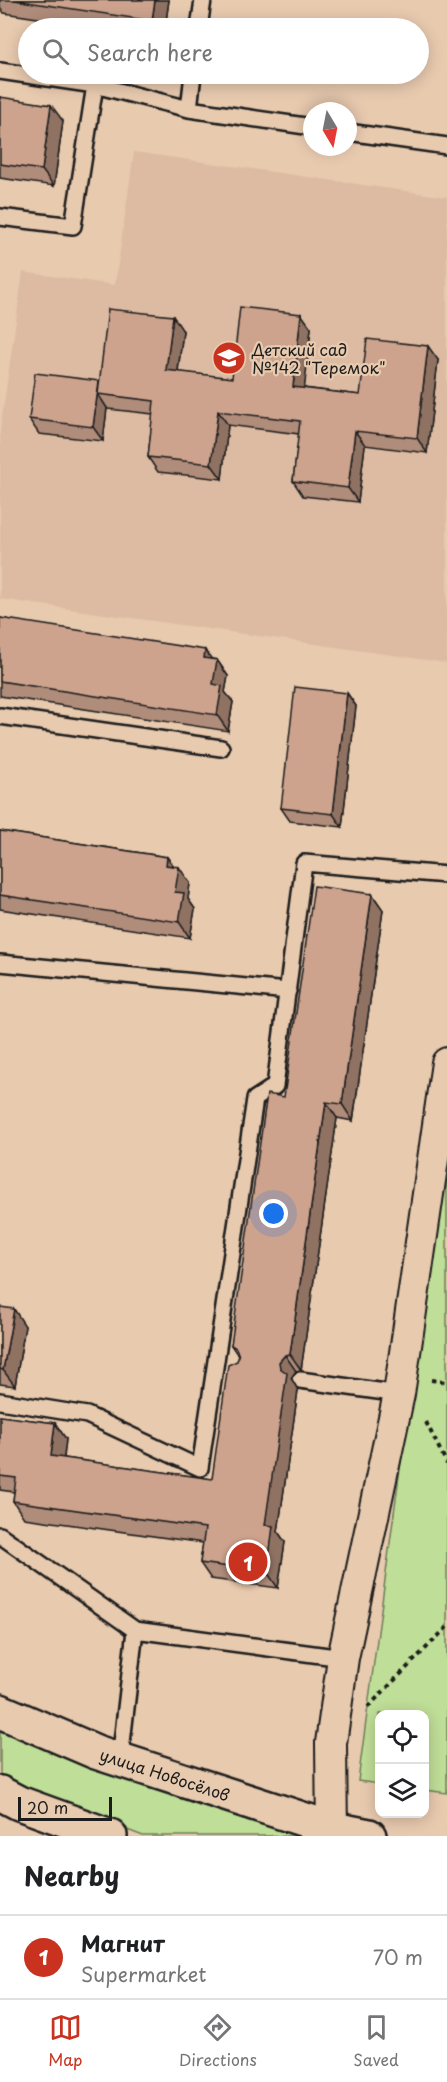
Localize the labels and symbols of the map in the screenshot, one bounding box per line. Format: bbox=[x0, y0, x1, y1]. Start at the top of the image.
north arrow bbox=[303, 102, 357, 156]
place label: Детский сад №142 "Теремок" bbox=[251, 337, 386, 379]
school or university icon: Детский сад №142 "Теремок" bbox=[211, 340, 247, 376]
your location bbox=[259, 1199, 288, 1228]
pin: 1 bbox=[228, 1540, 268, 1584]
street label: улица Новосёлов bbox=[97, 1742, 233, 1806]
scale bar bbox=[18, 1794, 112, 1822]

